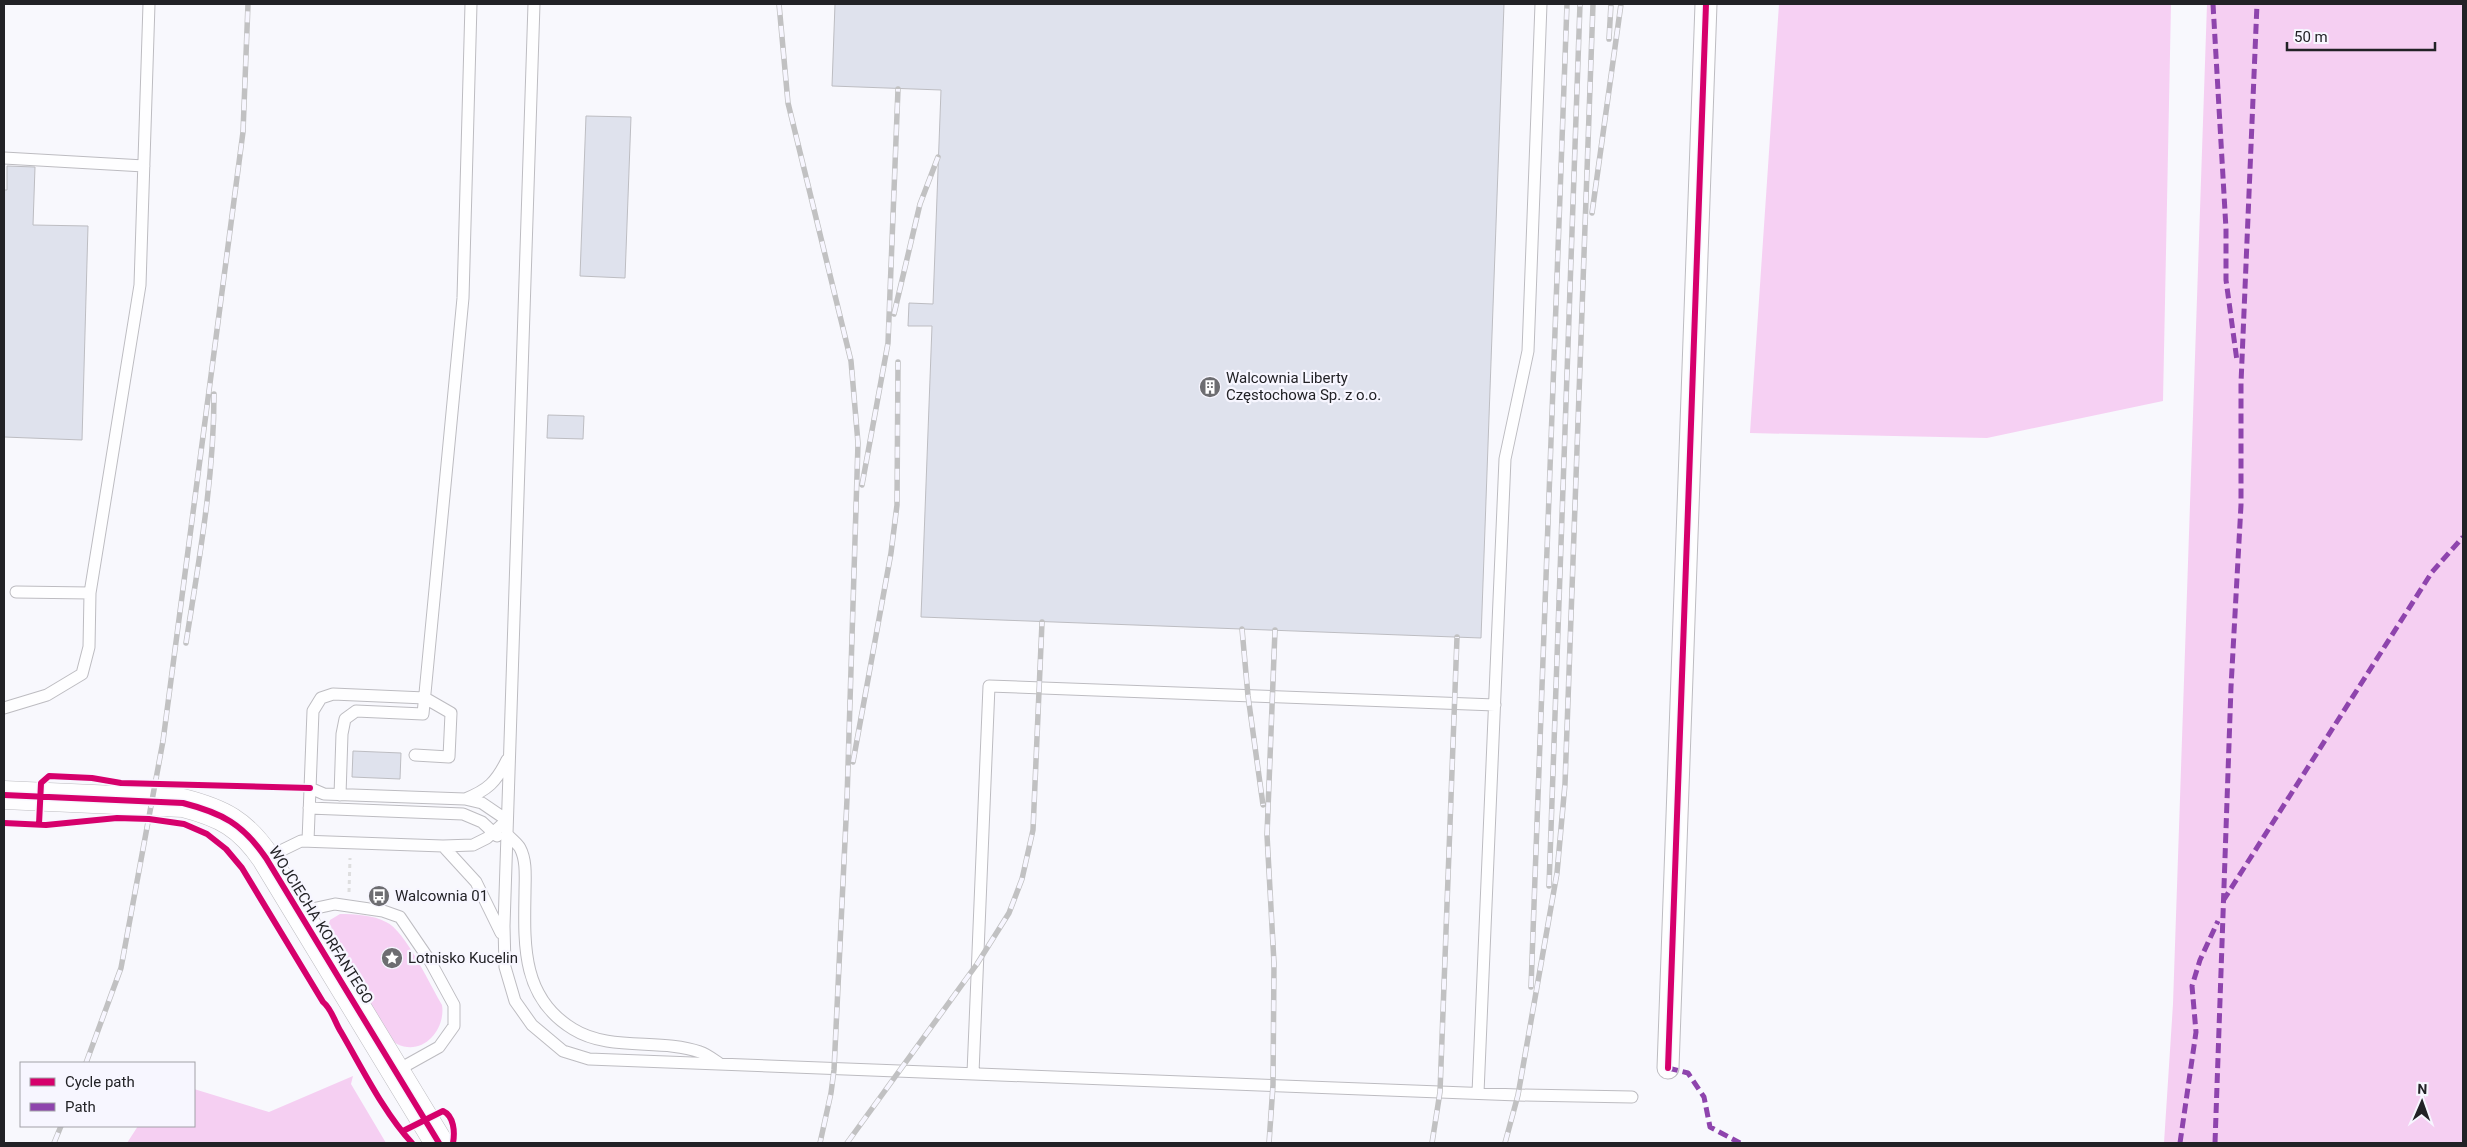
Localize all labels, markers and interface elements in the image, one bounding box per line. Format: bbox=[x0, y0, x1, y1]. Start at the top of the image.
scale bar bbox=[2287, 20, 2434, 52]
text: 50 m bbox=[2294, 28, 2328, 46]
place label: Walcownia Liberty Częstochowa Sp. z o.o. bbox=[1226, 369, 1381, 404]
building icon: Walcownia Liberty Częstochowa Sp. z o.o. bbox=[1198, 375, 1222, 399]
street label: WOJCIECHA KORFANTEGO bbox=[265, 843, 377, 1007]
bus stop icon: Walcownia 01 bbox=[367, 884, 391, 908]
place label: Walcownia 01 bbox=[395, 887, 488, 905]
place icon: Lotnisko Kucelin bbox=[380, 946, 404, 970]
place label: Lotnisko Kucelin bbox=[408, 949, 518, 967]
legend bbox=[20, 1062, 195, 1127]
text: Cycle path bbox=[65, 1073, 135, 1091]
north arrow bbox=[2397, 1077, 2447, 1127]
text: N bbox=[2417, 1081, 2428, 1097]
text: Path bbox=[65, 1098, 96, 1116]

